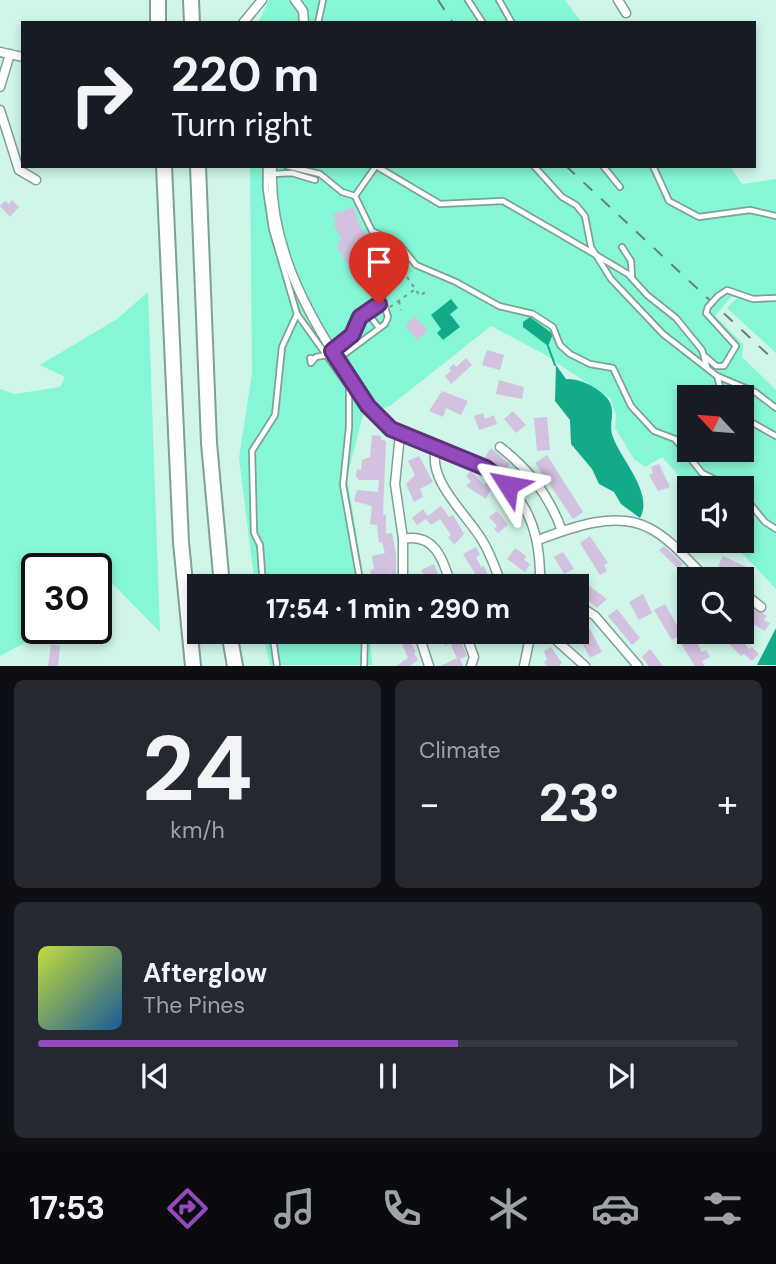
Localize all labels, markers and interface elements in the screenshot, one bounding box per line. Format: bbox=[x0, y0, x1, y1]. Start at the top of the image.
text: 220 m bbox=[171, 42, 319, 106]
icon: right bbox=[56, 49, 147, 140]
text: Turn right bbox=[171, 104, 313, 146]
pin bbox=[349, 232, 409, 304]
icon: arrive bbox=[360, 243, 398, 281]
north arrow bbox=[677, 385, 754, 462]
map controls bbox=[677, 385, 754, 644]
position arrow bbox=[471, 448, 545, 522]
button: sound bbox=[677, 476, 754, 553]
speed limit sign: 30 bbox=[21, 553, 112, 644]
button: search bbox=[677, 567, 754, 644]
text: 17:54 · 1 min · 290 m bbox=[266, 592, 510, 626]
text: 24 bbox=[142, 710, 253, 828]
text: Climate bbox=[419, 735, 501, 765]
text: 23° bbox=[538, 769, 619, 837]
text: − bbox=[419, 779, 440, 829]
text: + bbox=[717, 779, 738, 829]
text: km/h bbox=[170, 815, 225, 845]
text: Afterglow bbox=[143, 956, 267, 990]
text: The Pines bbox=[143, 990, 245, 1020]
icon: previous bbox=[136, 1057, 174, 1095]
icon: pause bbox=[369, 1057, 407, 1095]
icon: next bbox=[602, 1057, 640, 1095]
icon: directions bbox=[163, 1184, 212, 1233]
icon: music bbox=[270, 1184, 319, 1233]
icon: phone bbox=[377, 1184, 426, 1233]
icon: climate bbox=[484, 1184, 533, 1233]
icon: car bbox=[591, 1184, 640, 1233]
icon: filters bbox=[698, 1184, 747, 1233]
text: 17:53 bbox=[29, 1187, 105, 1229]

